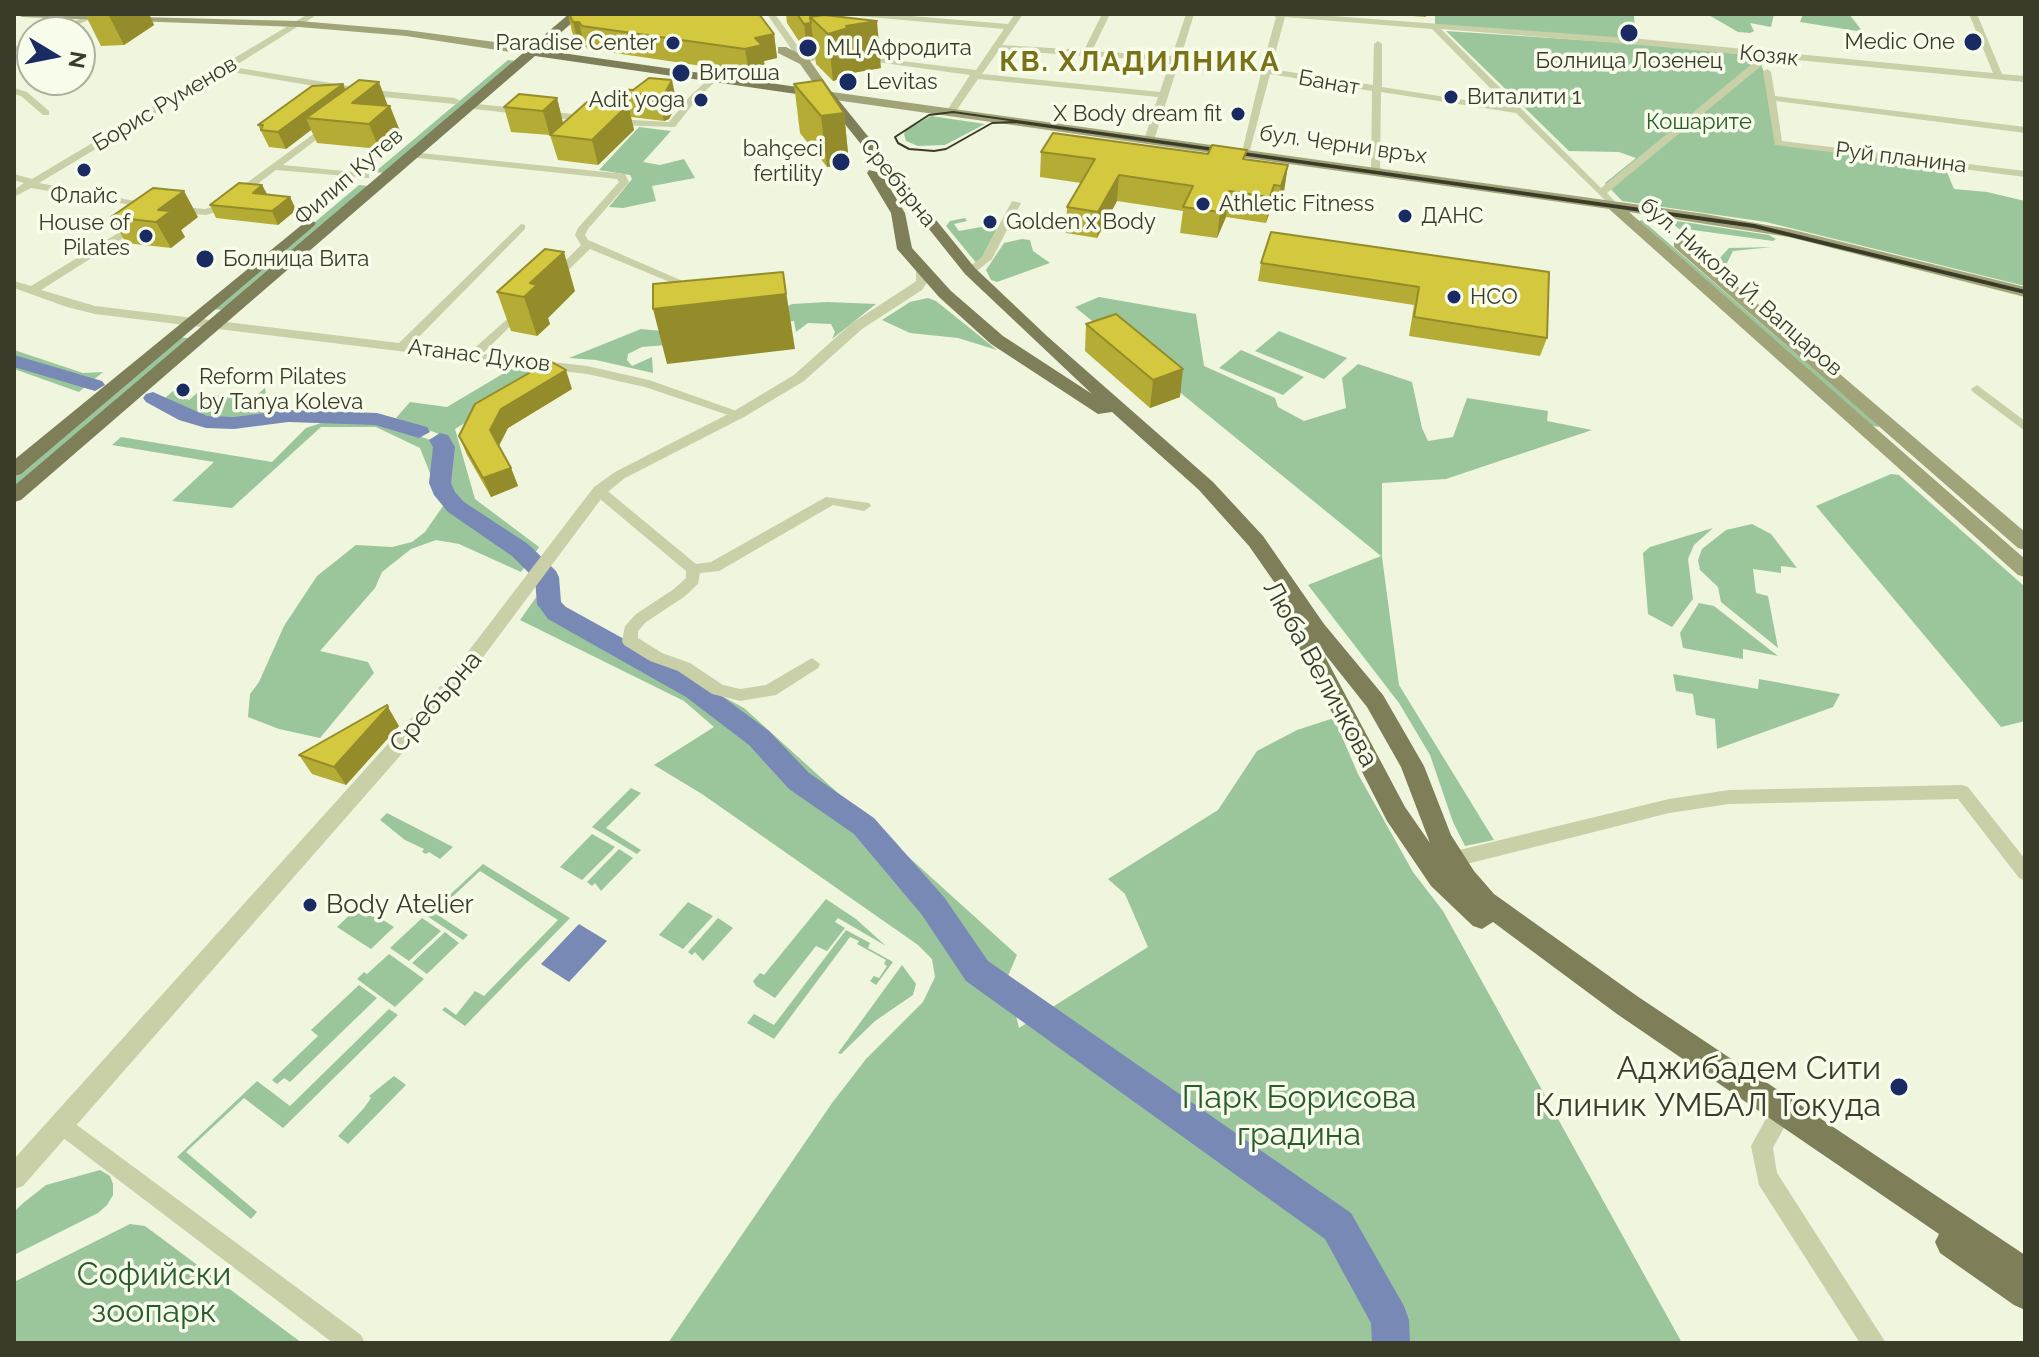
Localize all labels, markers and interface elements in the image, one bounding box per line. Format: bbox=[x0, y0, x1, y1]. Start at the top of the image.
north arrow bbox=[16, 16, 96, 96]
marker: Болница Лозенец bbox=[1618, 22, 1640, 44]
place label: Medic One bbox=[1845, 29, 1955, 55]
place label: Paradise Center bbox=[496, 30, 657, 56]
marker: Medic One bbox=[1962, 31, 1984, 53]
marker: Paradise Center bbox=[664, 34, 682, 52]
place label: МЦ Афродита bbox=[826, 35, 972, 61]
marker: МЦ Афродита bbox=[797, 37, 819, 59]
street label: Козяк bbox=[1738, 40, 1800, 72]
district label: КВ. ХЛАДИЛНИКА bbox=[999, 46, 1281, 80]
place label: Болница Лозенец bbox=[1536, 48, 1722, 74]
text: N bbox=[63, 49, 92, 70]
street label: Борис Руменов bbox=[88, 51, 242, 157]
place label: Витоша bbox=[699, 60, 780, 86]
marker: Витоша bbox=[670, 62, 692, 84]
street label: Банат bbox=[1296, 65, 1362, 101]
place label: Levitas bbox=[866, 69, 938, 95]
marker: Levitas bbox=[837, 71, 859, 93]
place label: Виталити 1 bbox=[1467, 84, 1581, 110]
place label: Adit yoga bbox=[589, 87, 685, 113]
marker: Виталити 1 bbox=[1442, 88, 1460, 106]
marker: Adit yoga bbox=[692, 91, 710, 109]
place label: X Body dream fit bbox=[1053, 101, 1222, 127]
marker: X Body dream fit bbox=[1229, 105, 1247, 123]
park label: Кошарите bbox=[1646, 109, 1752, 135]
street label: бул. Черни връх bbox=[1258, 120, 1428, 170]
street label: Филип Кутев bbox=[289, 123, 409, 231]
street label: Сребърна bbox=[854, 134, 942, 232]
place label: bahçeci fertility bbox=[743, 136, 823, 188]
street label: Руй планина bbox=[1834, 137, 1968, 179]
marker: bahçeci fertility bbox=[830, 151, 852, 173]
marker: Флайс bbox=[75, 161, 93, 179]
place label: Флайс bbox=[50, 183, 118, 209]
place label: Athletic Fitness bbox=[1219, 191, 1374, 217]
street label: бул. Никола Й. Вапцаров bbox=[1634, 192, 1848, 382]
marker: Athletic Fitness bbox=[1194, 195, 1212, 213]
place label: ДАНС bbox=[1421, 203, 1484, 229]
marker: ДАНС bbox=[1396, 207, 1414, 225]
place label: Golden x Body bbox=[1006, 209, 1156, 235]
place label: House of Pilates bbox=[38, 210, 130, 262]
marker: Golden x Body bbox=[981, 213, 999, 231]
marker: House of Pilates bbox=[137, 227, 155, 245]
place label: Болница Вита bbox=[223, 246, 369, 272]
marker: Болница Вита bbox=[194, 248, 216, 270]
place label: НСО bbox=[1470, 284, 1518, 310]
marker: НСО bbox=[1445, 288, 1463, 306]
street label: Атанас Дуков bbox=[406, 334, 552, 378]
place label: Reform Pilates by Tanya Koleva bbox=[199, 364, 363, 416]
marker: Reform Pilates by Tanya Koleva bbox=[174, 381, 192, 399]
street label: Люба Величкова bbox=[1256, 575, 1384, 773]
street label: Сребърна bbox=[383, 645, 489, 759]
place label: Body Atelier bbox=[326, 889, 474, 921]
marker: Body Atelier bbox=[301, 896, 319, 914]
place label: Аджибадем Сити Клиник УМБАЛ Токуда bbox=[1535, 1050, 1881, 1125]
marker: Аджибадем Сити Клиник УМБАЛ Токуда bbox=[1888, 1076, 1910, 1098]
park label: Парк Борисова градина bbox=[1182, 1079, 1416, 1154]
park label: Софийски зоопарк bbox=[77, 1256, 231, 1331]

